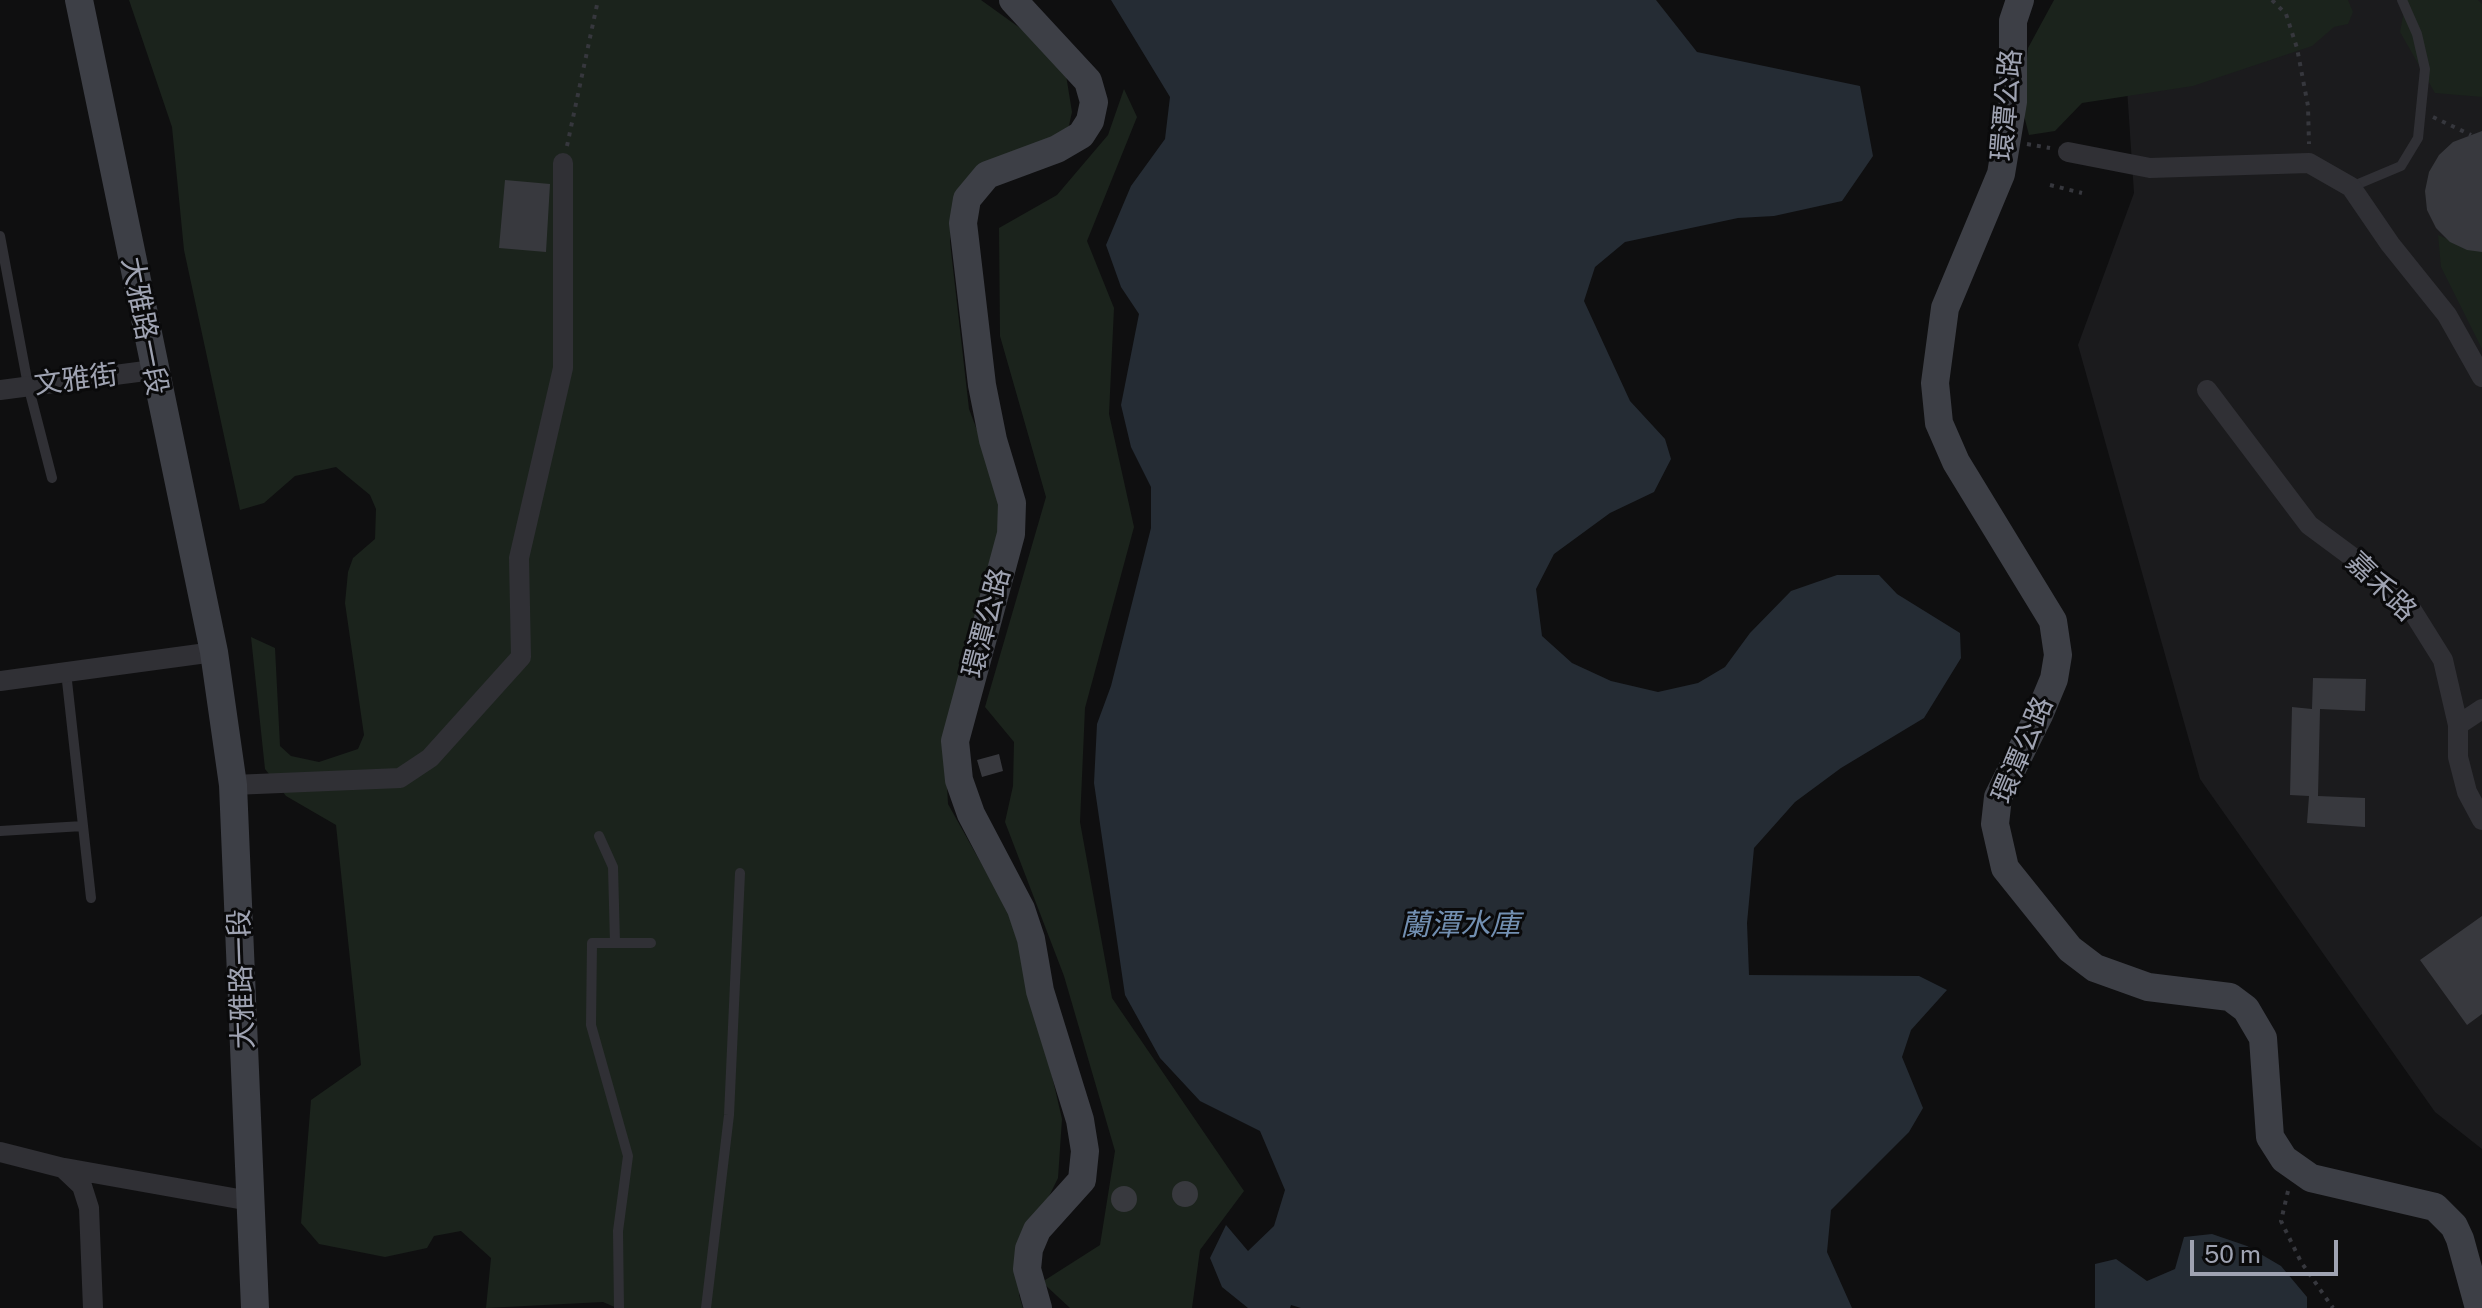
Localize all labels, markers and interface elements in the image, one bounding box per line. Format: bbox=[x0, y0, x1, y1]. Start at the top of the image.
street label: 環潭公路 bbox=[1985, 48, 2029, 162]
street label: 大雅路一段 bbox=[114, 254, 174, 398]
street label: 文雅街 bbox=[32, 358, 120, 402]
street label: 嘉禾路 bbox=[2339, 546, 2423, 628]
street label: 環潭公路 bbox=[956, 565, 1018, 681]
street label: 環潭公路 bbox=[1986, 692, 2060, 808]
street label: 大雅路一段 bbox=[223, 908, 261, 1050]
water label: 蘭潭水庫 bbox=[1400, 908, 1520, 944]
scale bar bbox=[2194, 1224, 2342, 1274]
text: 50 m bbox=[2204, 1240, 2261, 1268]

